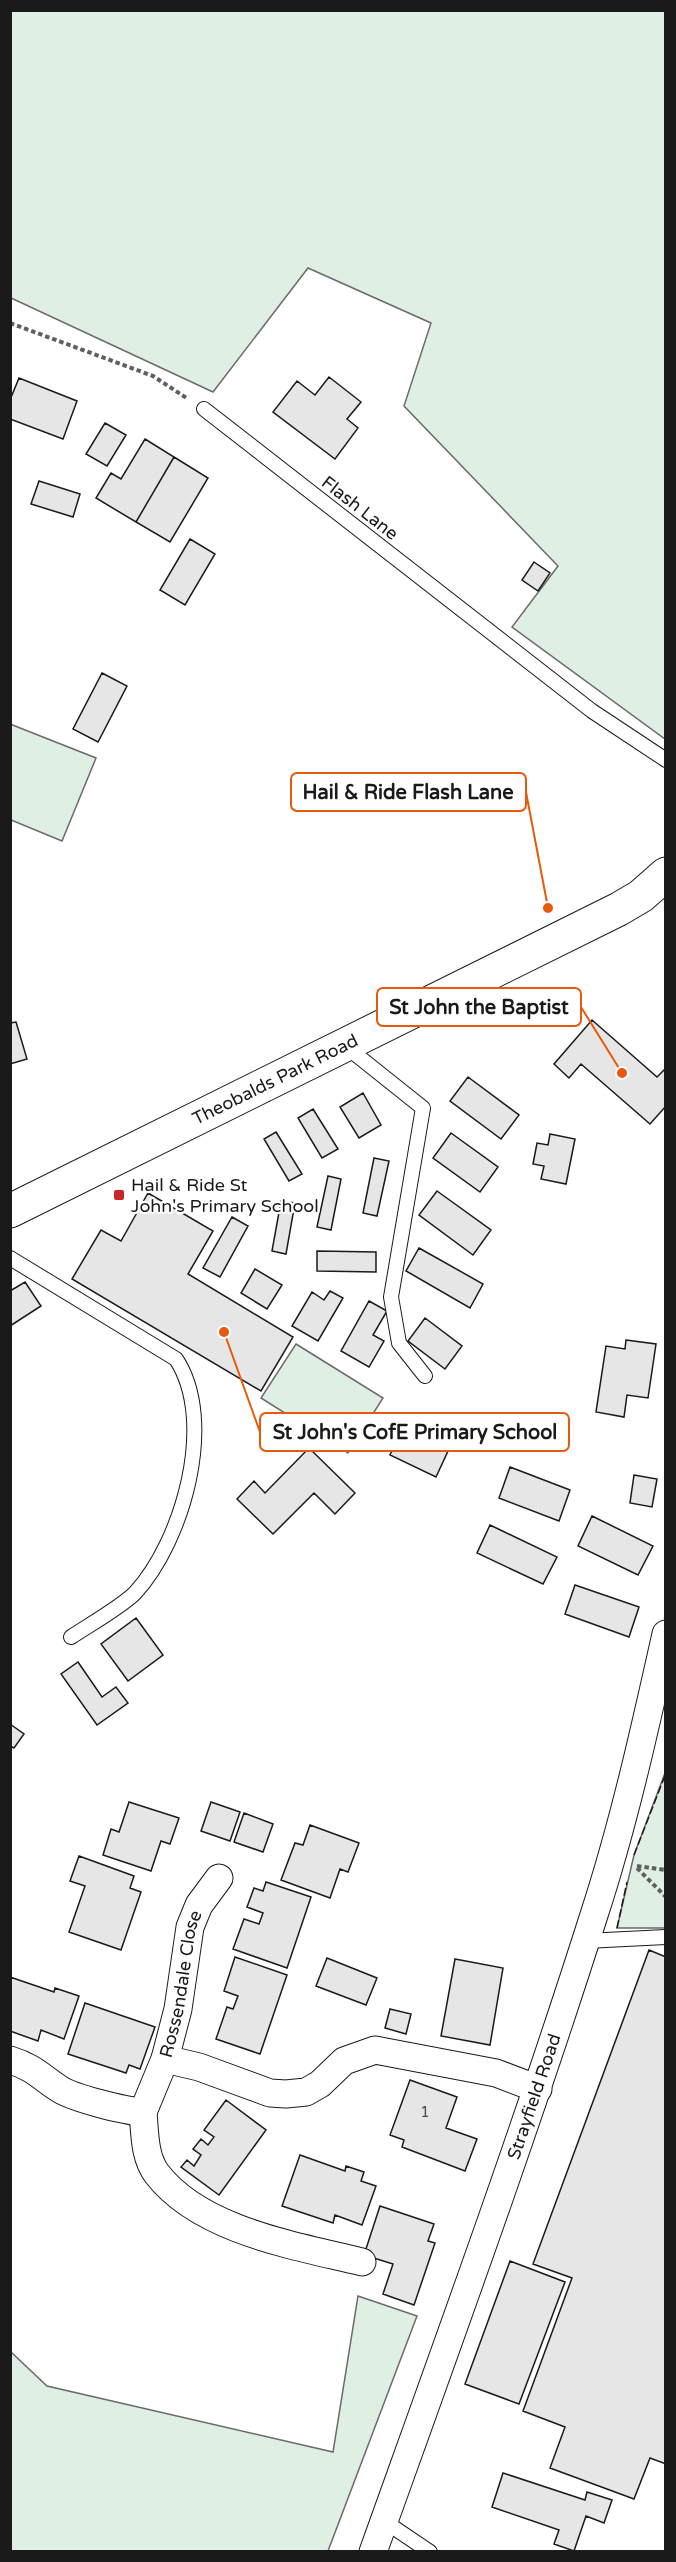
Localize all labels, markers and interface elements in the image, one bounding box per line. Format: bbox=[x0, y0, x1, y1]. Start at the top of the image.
street label: Flash Lane bbox=[317, 471, 403, 545]
callout: Hail & Ride Flash Lane bbox=[291, 773, 526, 811]
text: Hail & Ride Flash Lane bbox=[302, 781, 514, 805]
callout: St John the Baptist bbox=[377, 988, 581, 1026]
text: St John the Baptist bbox=[389, 996, 569, 1020]
street label: Theobalds Park Road bbox=[189, 1029, 362, 1130]
place label: Hail & Ride St John's Primary School bbox=[131, 1174, 319, 1217]
marker: Hail & Ride St John's Primary School bbox=[112, 1188, 126, 1202]
callout: St John's CofE Primary School bbox=[260, 1413, 569, 1451]
text: St John's CofE Primary School bbox=[273, 1421, 557, 1445]
street label: Rossendale Close bbox=[155, 1907, 207, 2060]
street label: Strayfield Road bbox=[502, 2031, 566, 2162]
house number: 1 bbox=[420, 2103, 430, 2121]

